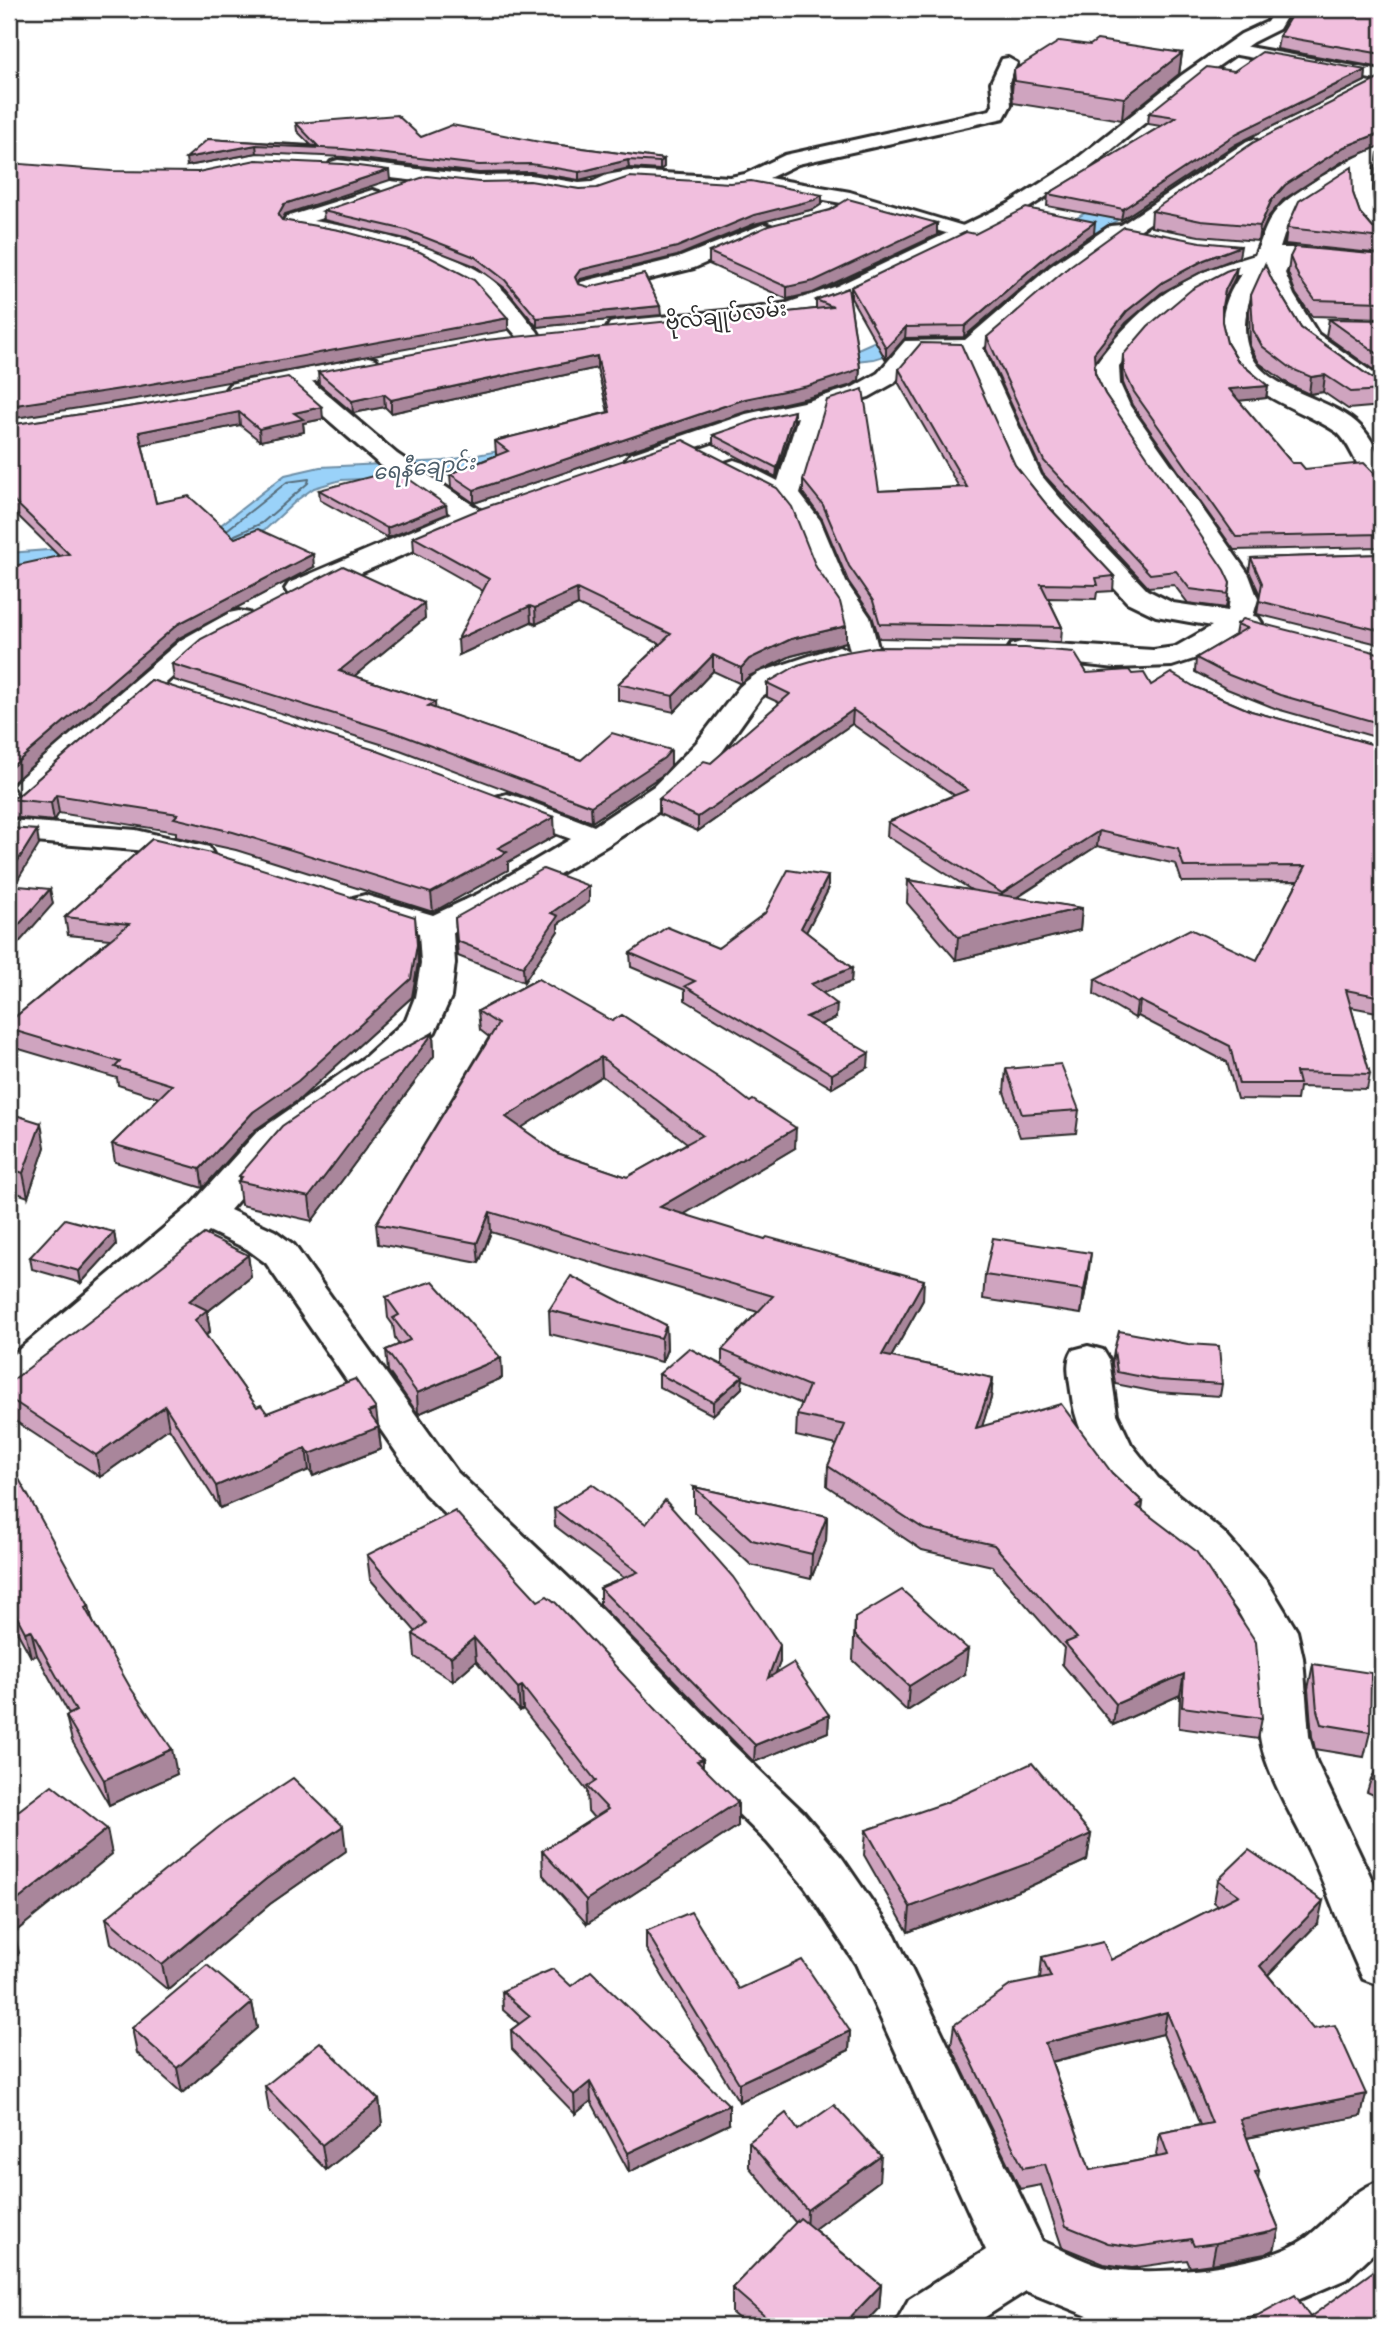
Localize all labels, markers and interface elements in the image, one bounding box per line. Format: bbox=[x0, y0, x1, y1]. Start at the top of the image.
street label: ဗိုလ်‌ချုပ်‌လမ်း bbox=[663, 292, 789, 341]
water label: ရေနီချောင်း bbox=[371, 447, 478, 490]

